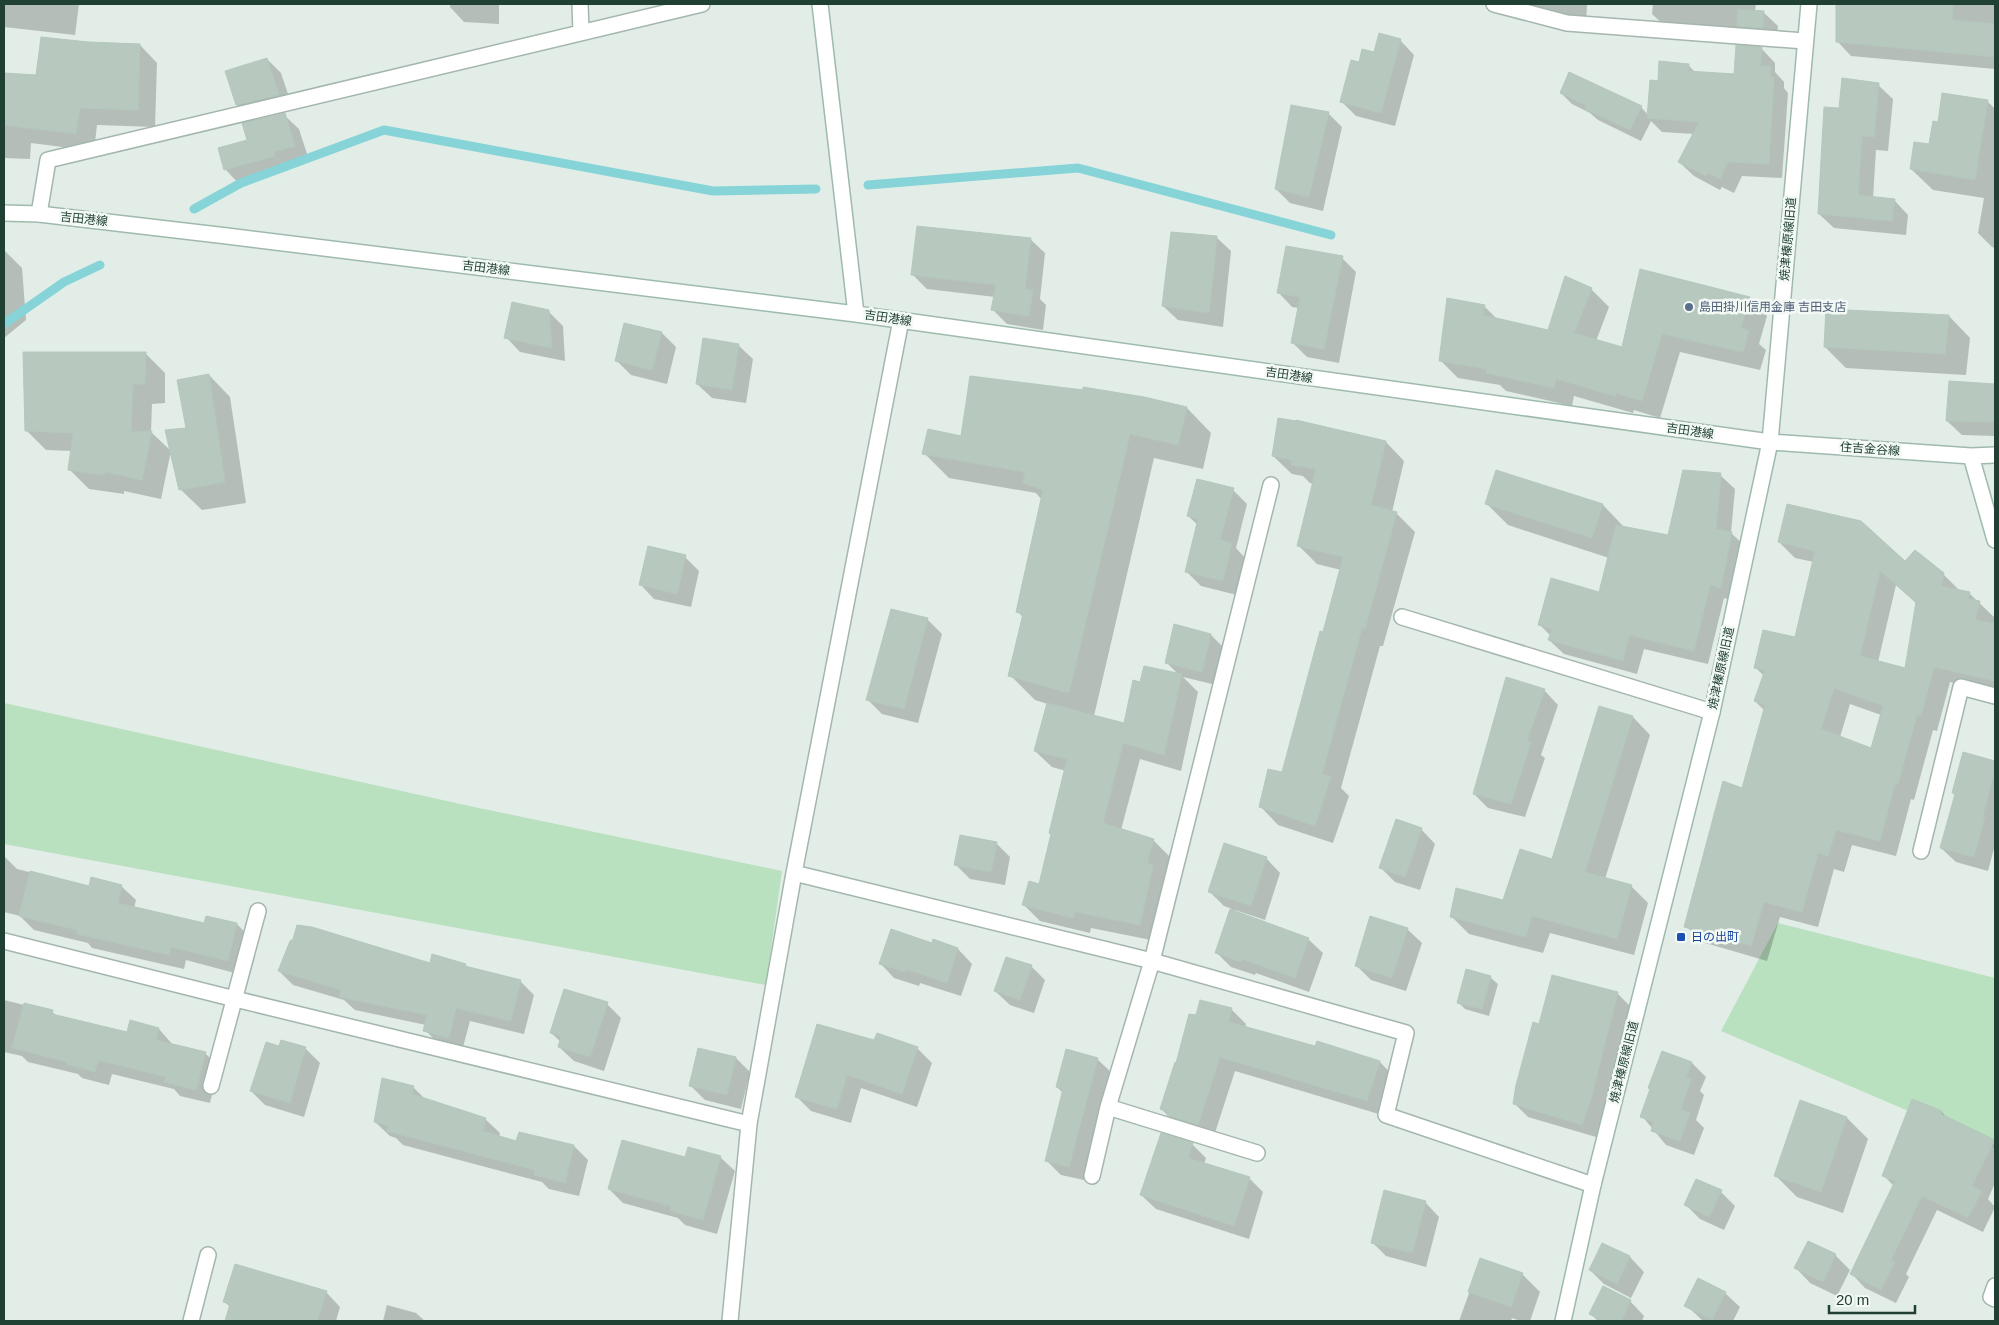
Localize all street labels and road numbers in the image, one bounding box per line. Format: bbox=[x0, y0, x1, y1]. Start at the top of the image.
street label: 焼津榛原線旧道 bbox=[1777, 197, 1799, 281]
street label: 吉田港線 bbox=[59, 210, 109, 228]
street label: 吉田港線 bbox=[461, 258, 511, 278]
street label: 吉田港線 bbox=[863, 308, 913, 328]
street label: 吉田港線 bbox=[1264, 365, 1314, 385]
street label: 吉田港線 bbox=[1665, 421, 1715, 441]
street label: 住吉金谷線 bbox=[1840, 440, 1900, 458]
street label: 焼津榛原線旧道 bbox=[1705, 625, 1737, 711]
street label: 焼津榛原線旧道 bbox=[1607, 1020, 1641, 1104]

